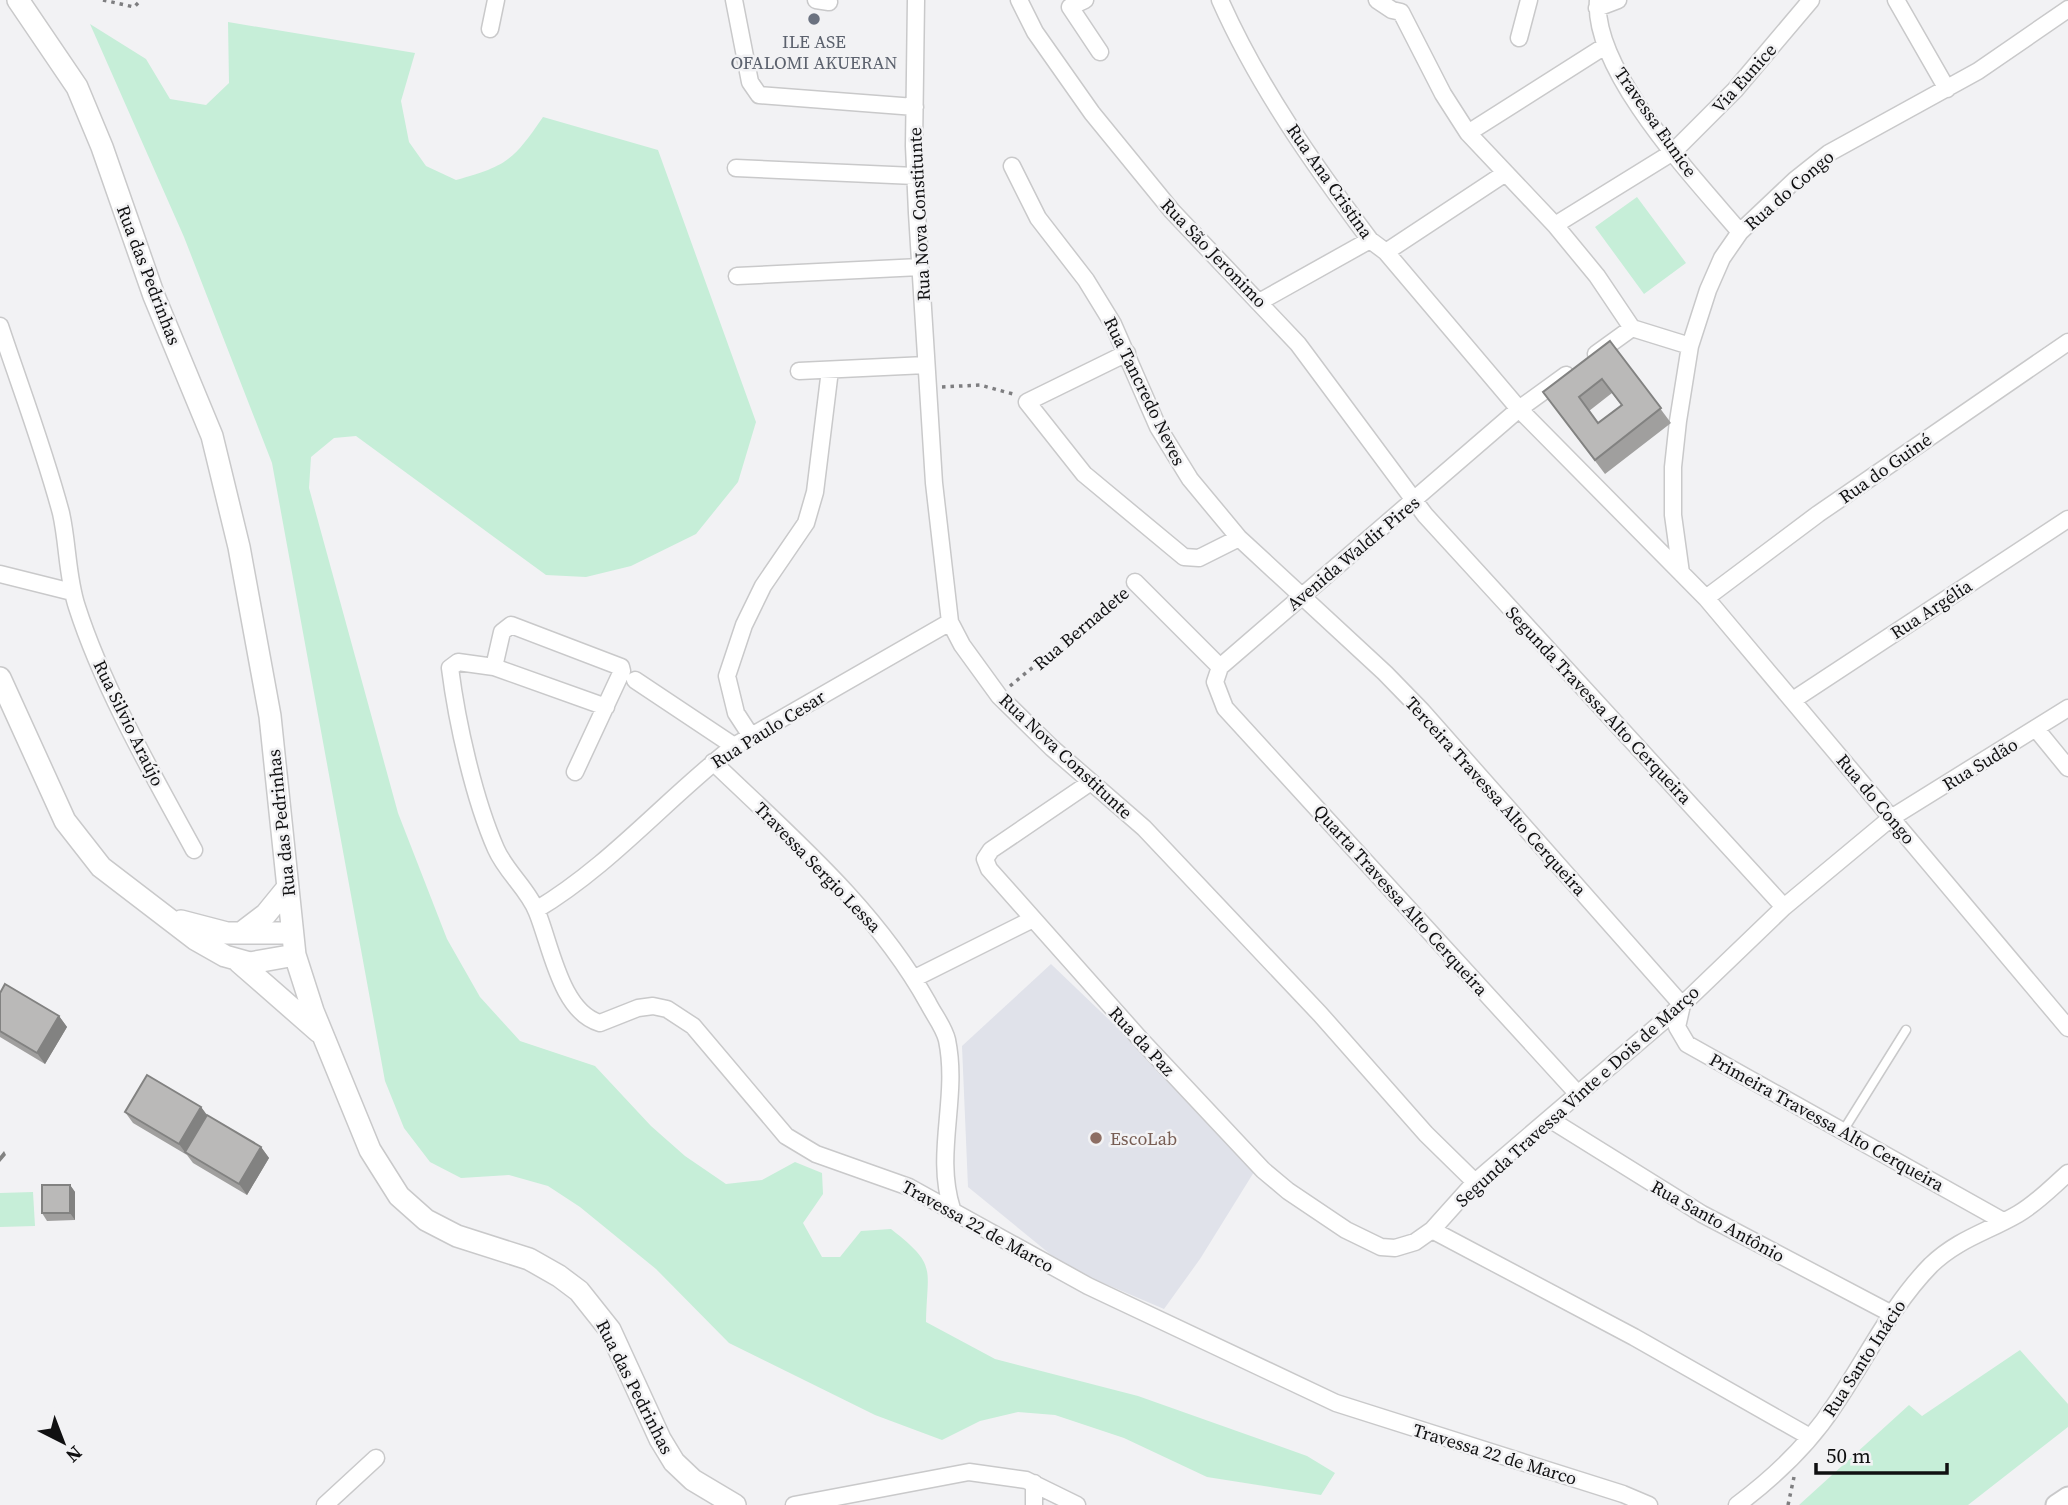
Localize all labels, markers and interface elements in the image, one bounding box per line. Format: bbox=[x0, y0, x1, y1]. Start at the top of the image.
marker: ILE ASE OFALOMI AKUERAN bbox=[806, 11, 822, 27]
place label: ILE ASE OFALOMI AKUERAN bbox=[730, 29, 898, 75]
street label: Via Eunice bbox=[1706, 38, 1782, 118]
street label: Travessa Eunice bbox=[1609, 62, 1703, 182]
street label: Rua Ana Cristina bbox=[1281, 119, 1379, 244]
street label: Rua Nova Constitunte bbox=[902, 127, 936, 301]
street label: Rua do Congo bbox=[1739, 144, 1839, 236]
street label: Rua São Jeronimo bbox=[1155, 193, 1273, 313]
street label: Rua das Pedrinhas bbox=[111, 201, 187, 349]
street label: Rua Tancredo Neves bbox=[1098, 312, 1192, 470]
street label: Rua do Guiné bbox=[1834, 427, 1936, 509]
street label: Avenida Waldir Pires bbox=[1281, 490, 1425, 616]
street label: Rua Argélia bbox=[1885, 573, 1977, 645]
street label: Rua Bernadete bbox=[1028, 581, 1134, 675]
street label: Segunda Travessa Alto Cerqueira bbox=[1500, 601, 1698, 810]
street label: Rua Silvio Araújo bbox=[88, 656, 170, 790]
street label: Rua Paulo Cesar bbox=[706, 684, 830, 774]
street label: Rua Nova Constitunte bbox=[994, 688, 1138, 824]
street label: Terceira Travessa Alto Cerqueira bbox=[1400, 691, 1593, 902]
street label: Rua Sudão bbox=[1938, 732, 2022, 796]
street label: Rua das Pedrinhas bbox=[261, 748, 301, 898]
street label: Rua do Congo bbox=[1831, 749, 1921, 850]
street label: Travessa Sergio Lessa bbox=[749, 796, 888, 938]
street label: Quarta Travessa Alto Cerqueira bbox=[1308, 799, 1494, 1002]
street label: Segunda Travessa Vinte e Dois de Março bbox=[1450, 980, 1704, 1212]
street label: Rua da Paz bbox=[1103, 1001, 1181, 1081]
street label: Primeira Travessa Alto Cerqueira bbox=[1705, 1047, 1950, 1197]
place label: EscoLab bbox=[1110, 1126, 1177, 1151]
marker: EscoLab bbox=[1088, 1130, 1104, 1146]
street label: Travessa 22 de Marco bbox=[897, 1174, 1059, 1278]
street label: Rua Santo Antônio bbox=[1647, 1174, 1789, 1268]
street label: Rua Santo Inácio bbox=[1817, 1294, 1911, 1421]
street label: Rua das Pedrinhas bbox=[590, 1315, 680, 1459]
north arrow bbox=[28, 1407, 98, 1477]
street label: Travessa 22 de Marco bbox=[1410, 1417, 1580, 1491]
scale bar bbox=[1816, 1432, 1947, 1476]
text: N bbox=[60, 1440, 88, 1469]
text: 50 m bbox=[1826, 1441, 1871, 1470]

